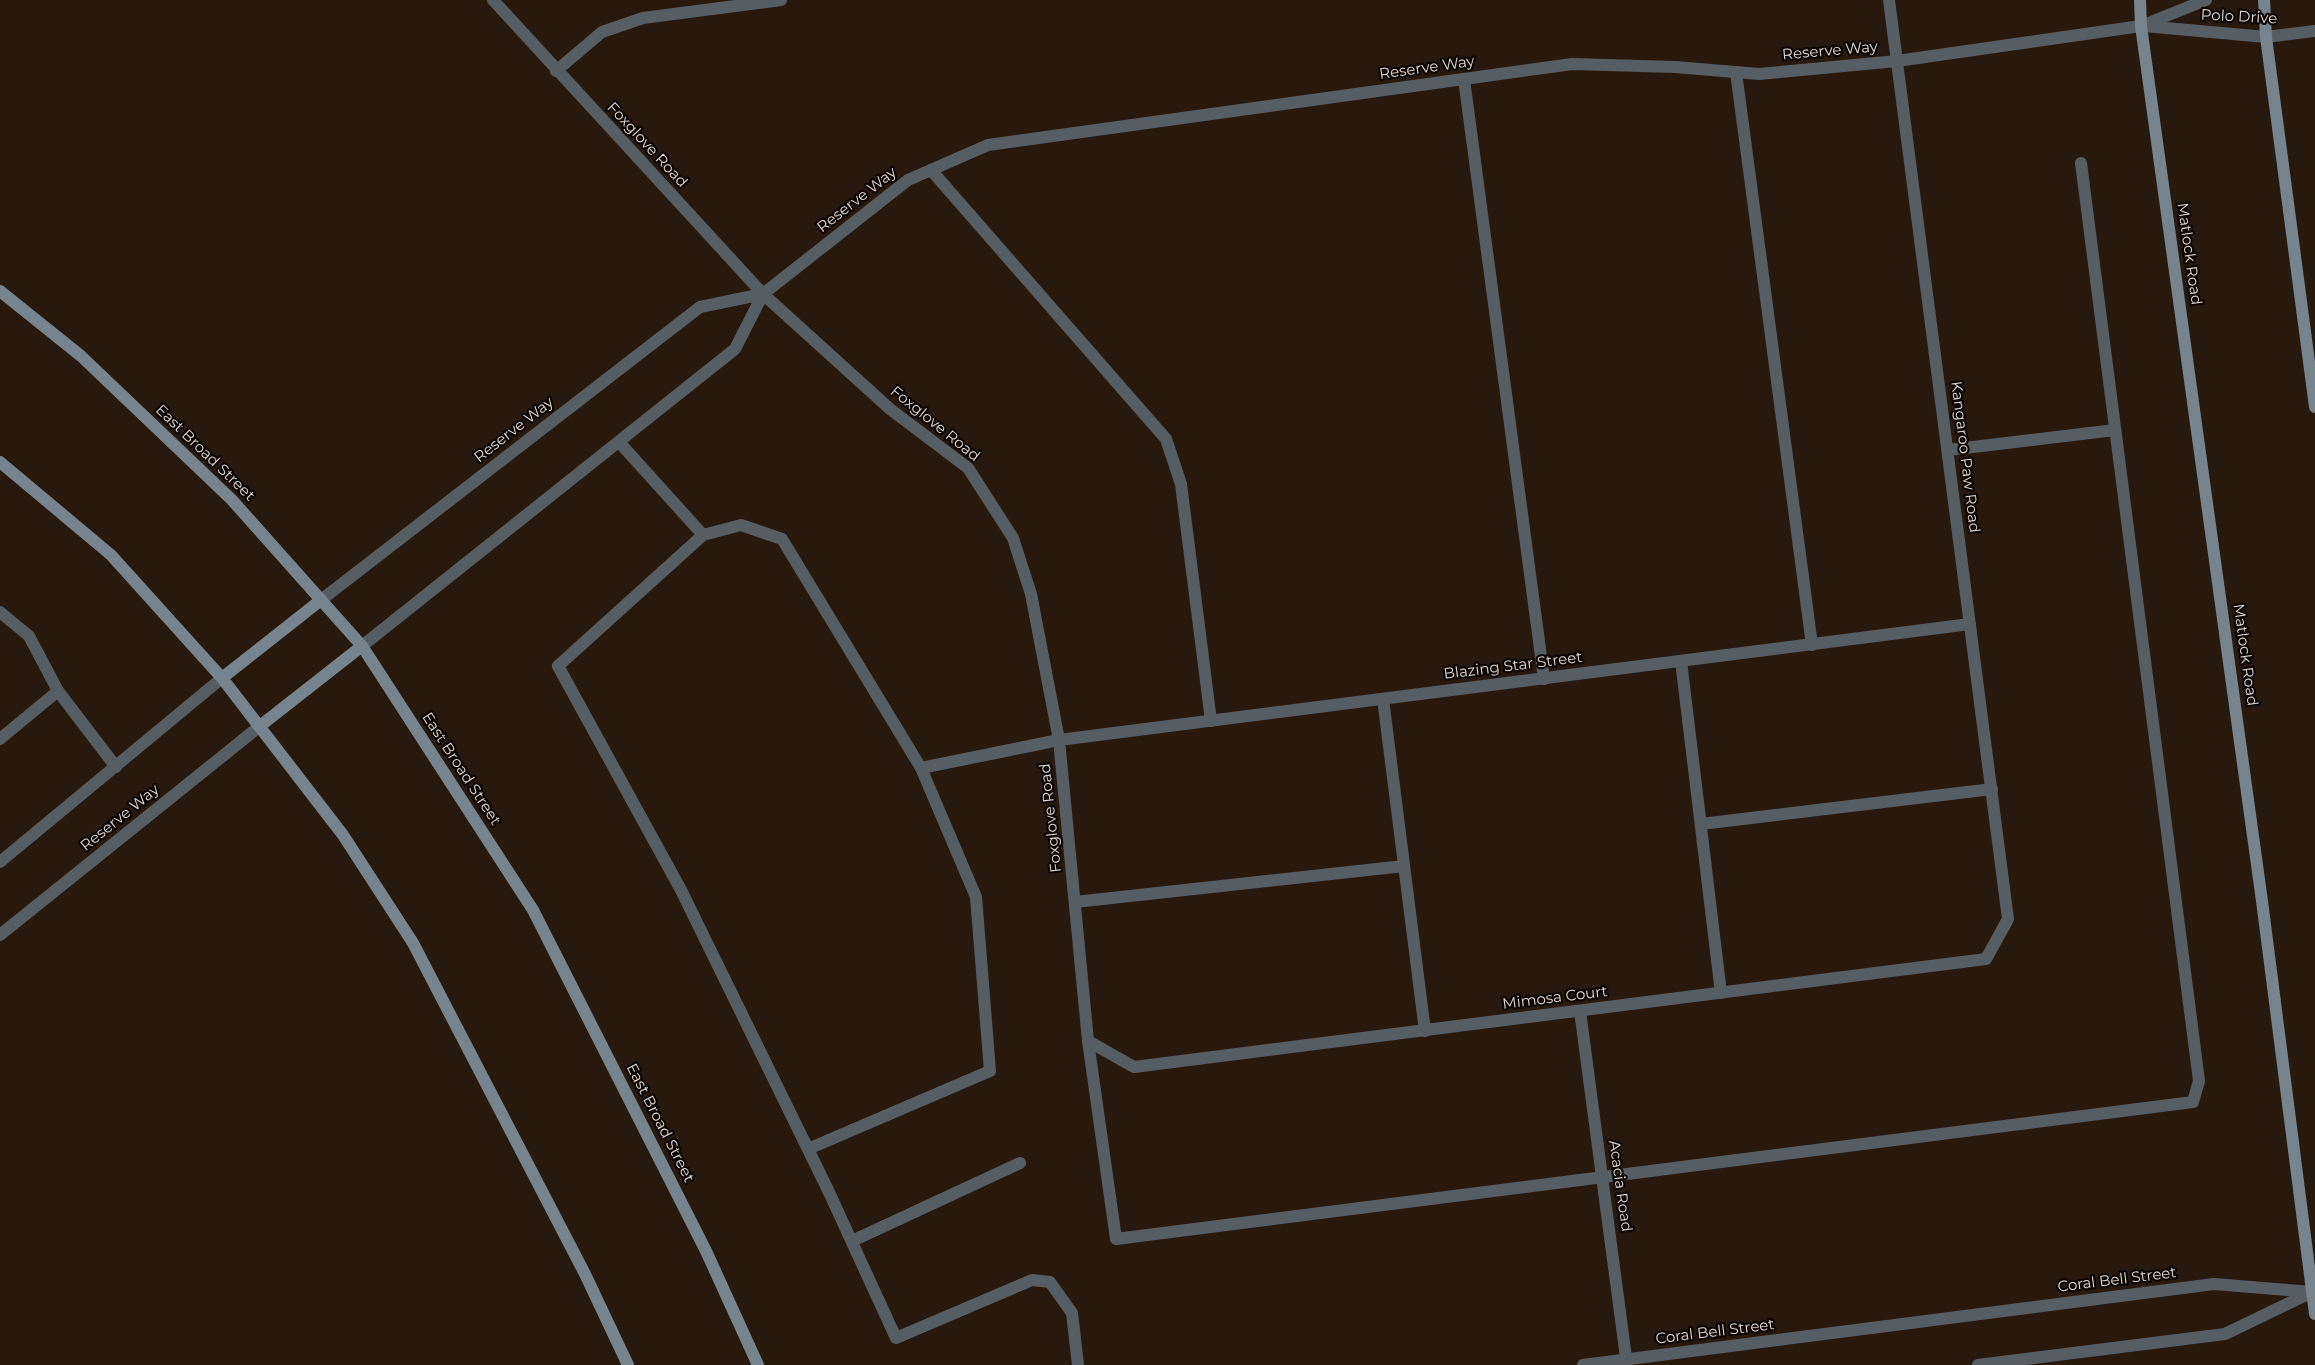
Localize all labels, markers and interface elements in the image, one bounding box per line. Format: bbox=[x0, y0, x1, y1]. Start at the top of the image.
street label: Polo Drive bbox=[2200, 6, 2278, 28]
street label: Reserve Way bbox=[1781, 38, 1879, 64]
street label: Reserve Way bbox=[1378, 52, 1476, 84]
street label: Foxglove Road bbox=[603, 99, 691, 191]
street label: Reserve Way bbox=[814, 163, 900, 237]
street label: Matlock Road bbox=[2173, 202, 2205, 306]
street label: Kangaroo Paw Road bbox=[1947, 380, 1983, 534]
street label: Foxglove Road bbox=[887, 382, 983, 466]
street label: Reserve Way bbox=[471, 393, 557, 467]
street label: East Broad Street bbox=[152, 401, 258, 505]
street label: Matlock Road bbox=[2229, 603, 2261, 707]
street label: Blazing Star Street bbox=[1443, 649, 1583, 683]
street label: East Broad Street bbox=[418, 709, 504, 829]
street label: Foxglove Road bbox=[1036, 762, 1066, 874]
street label: Reserve Way bbox=[77, 781, 163, 855]
street label: Mimosa Court bbox=[1501, 983, 1609, 1013]
street label: East Broad Street bbox=[622, 1061, 698, 1185]
street label: Acacia Road bbox=[1605, 1139, 1635, 1233]
street label: Coral Bell Street bbox=[2057, 1264, 2177, 1296]
street label: Coral Bell Street bbox=[1655, 1316, 1775, 1348]

